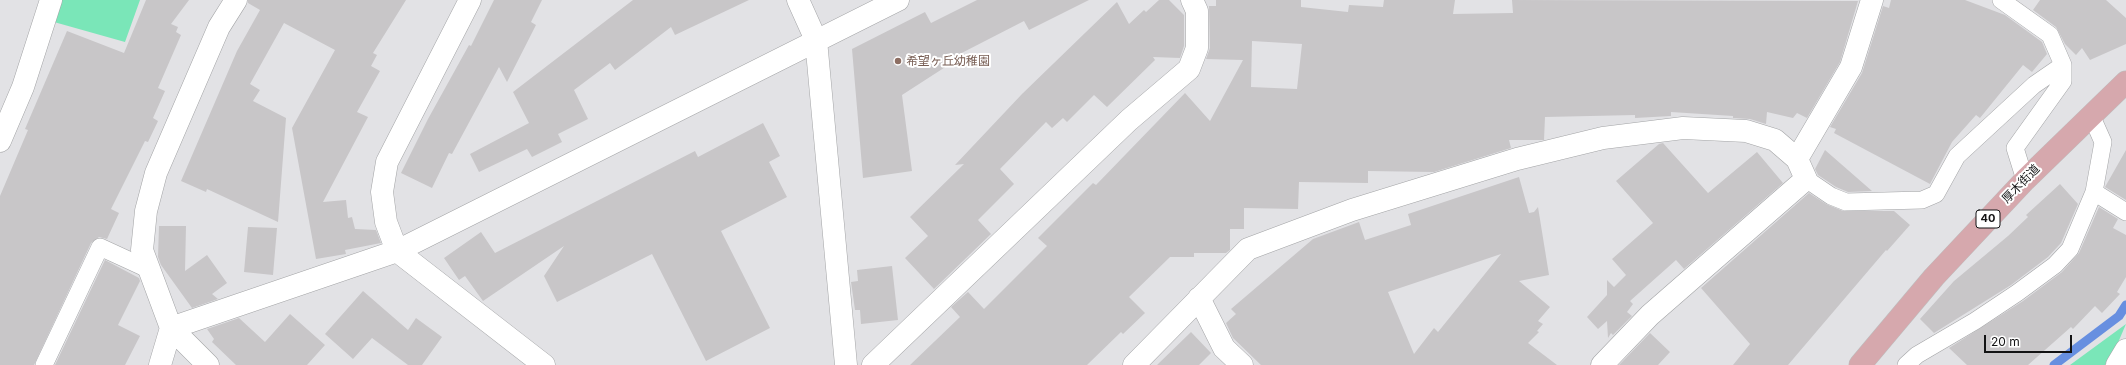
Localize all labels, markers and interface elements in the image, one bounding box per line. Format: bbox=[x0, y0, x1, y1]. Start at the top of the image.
place label: 希望ヶ丘幼稚園 bbox=[906, 54, 990, 68]
marker: 希望ヶ丘幼稚園 bbox=[893, 56, 903, 66]
street label: 厚木街道 bbox=[1999, 162, 2043, 206]
road number: 40 bbox=[1976, 210, 2000, 228]
scale bar bbox=[1986, 327, 2074, 353]
text: 20 m bbox=[1991, 334, 2020, 349]

